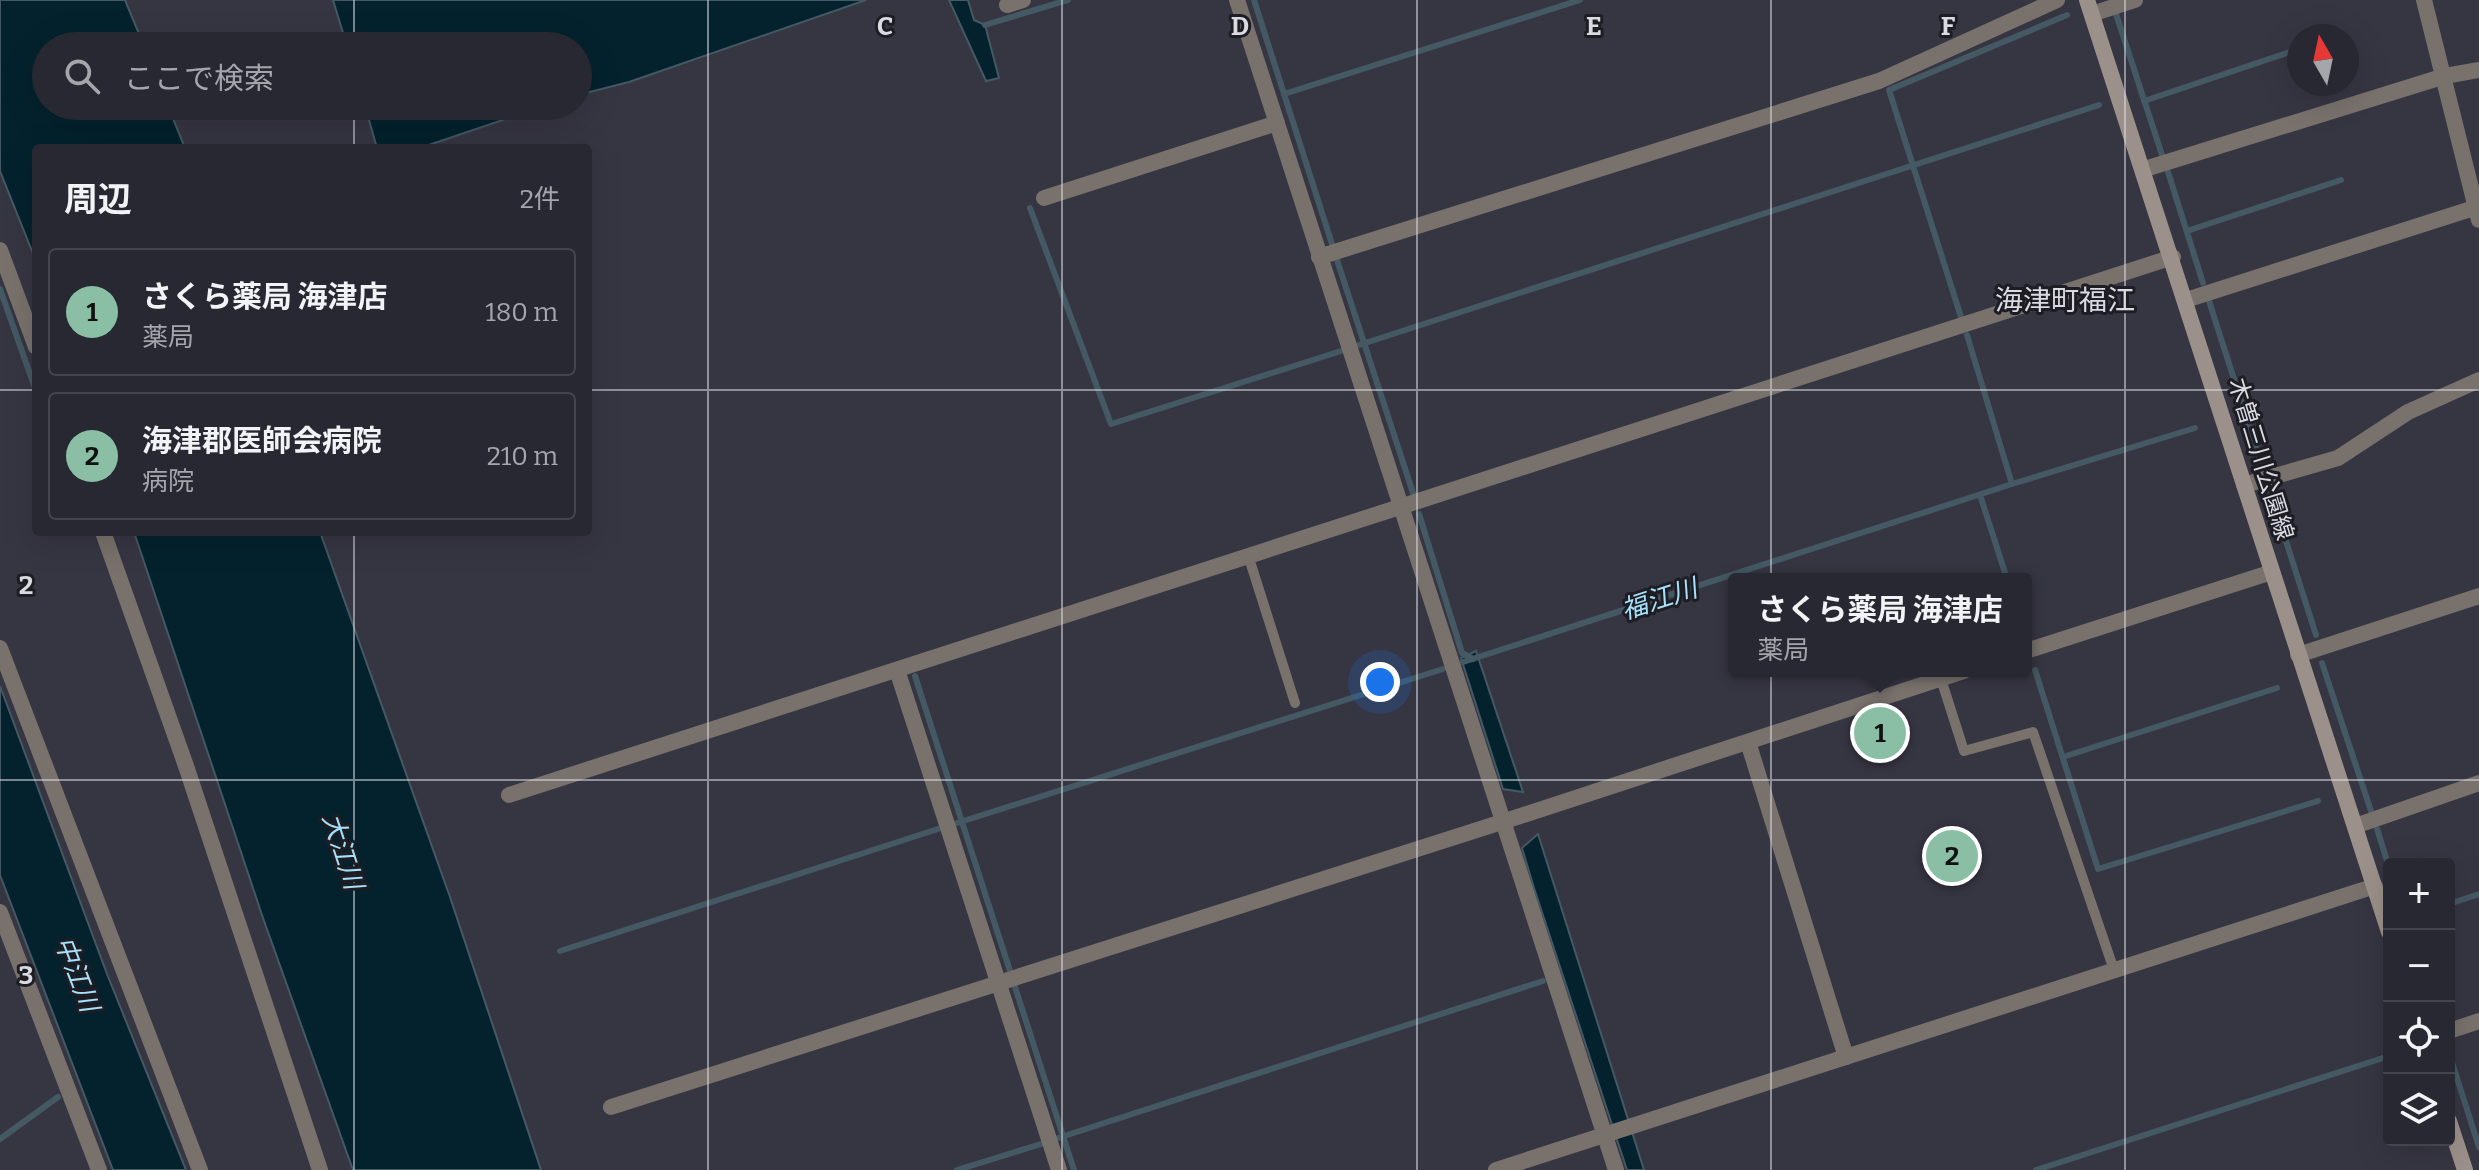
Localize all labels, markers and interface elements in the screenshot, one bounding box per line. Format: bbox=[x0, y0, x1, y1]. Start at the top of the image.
text: C bbox=[877, 11, 893, 42]
text: D bbox=[1231, 11, 1249, 42]
text: E bbox=[1586, 11, 1602, 42]
text: F bbox=[1941, 11, 1956, 42]
north arrow bbox=[2287, 24, 2359, 96]
search box bbox=[32, 32, 592, 120]
icon: search bbox=[60, 54, 104, 98]
text: ここで検索 bbox=[124, 61, 274, 97]
text: 周辺 bbox=[64, 179, 132, 220]
text: 2件 bbox=[520, 184, 560, 215]
text: さくら薬局 海津店 bbox=[142, 279, 387, 315]
district label: 海津町福江 bbox=[1995, 284, 2135, 317]
text: 1 bbox=[86, 297, 98, 328]
text: 180 m bbox=[485, 297, 558, 328]
text: 薬局 bbox=[142, 322, 194, 353]
street label: 木曽三川公園線 bbox=[2223, 375, 2299, 543]
text: 海津郡医師会病院 bbox=[142, 423, 382, 459]
text: 2 bbox=[85, 441, 99, 472]
text: 210 m bbox=[487, 441, 558, 472]
text: 病院 bbox=[142, 466, 194, 497]
text: 2 bbox=[19, 570, 33, 601]
water label: 福江川 bbox=[1617, 572, 1704, 626]
popup bbox=[1728, 573, 2032, 677]
text: さくら薬局 海津店 bbox=[1757, 592, 2003, 628]
text: 薬局 bbox=[1757, 635, 1809, 666]
your location bbox=[1360, 662, 1400, 702]
pin: 1 bbox=[1854, 703, 1906, 763]
water label: 大江川 bbox=[316, 809, 370, 896]
pin: 2 bbox=[1926, 826, 1978, 886]
map controls bbox=[2383, 858, 2455, 1146]
button: + bbox=[2383, 858, 2455, 930]
button: − bbox=[2383, 930, 2455, 1002]
water label: 中江川 bbox=[48, 932, 106, 1019]
text: 3 bbox=[19, 960, 33, 991]
button: locate bbox=[2383, 1002, 2455, 1074]
button: layers bbox=[2383, 1074, 2455, 1146]

